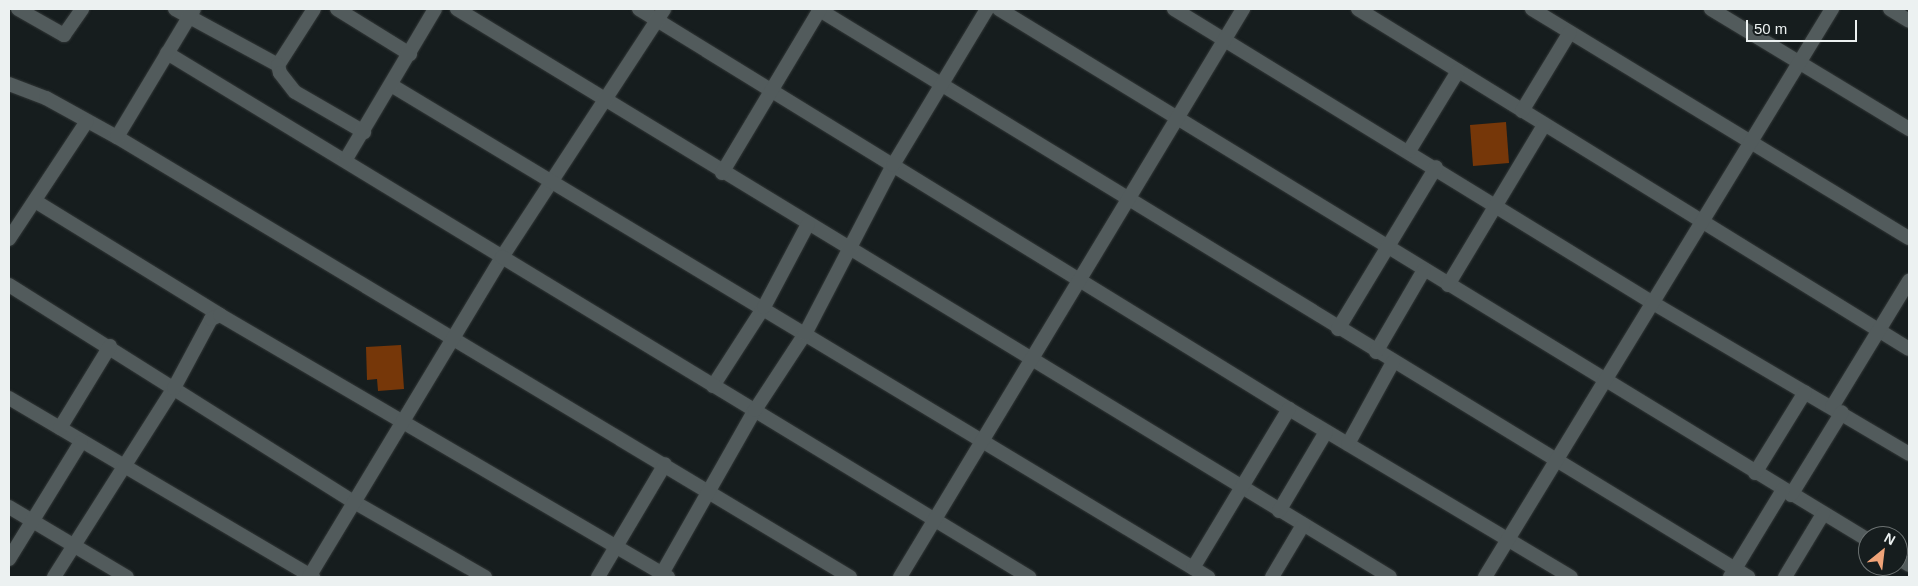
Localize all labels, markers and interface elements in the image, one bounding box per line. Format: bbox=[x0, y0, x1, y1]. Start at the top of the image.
scale bar bbox=[1748, 10, 1859, 42]
text: 50 m bbox=[1754, 20, 1787, 37]
north arrow bbox=[1858, 526, 1908, 576]
text: N bbox=[1881, 529, 1898, 548]

